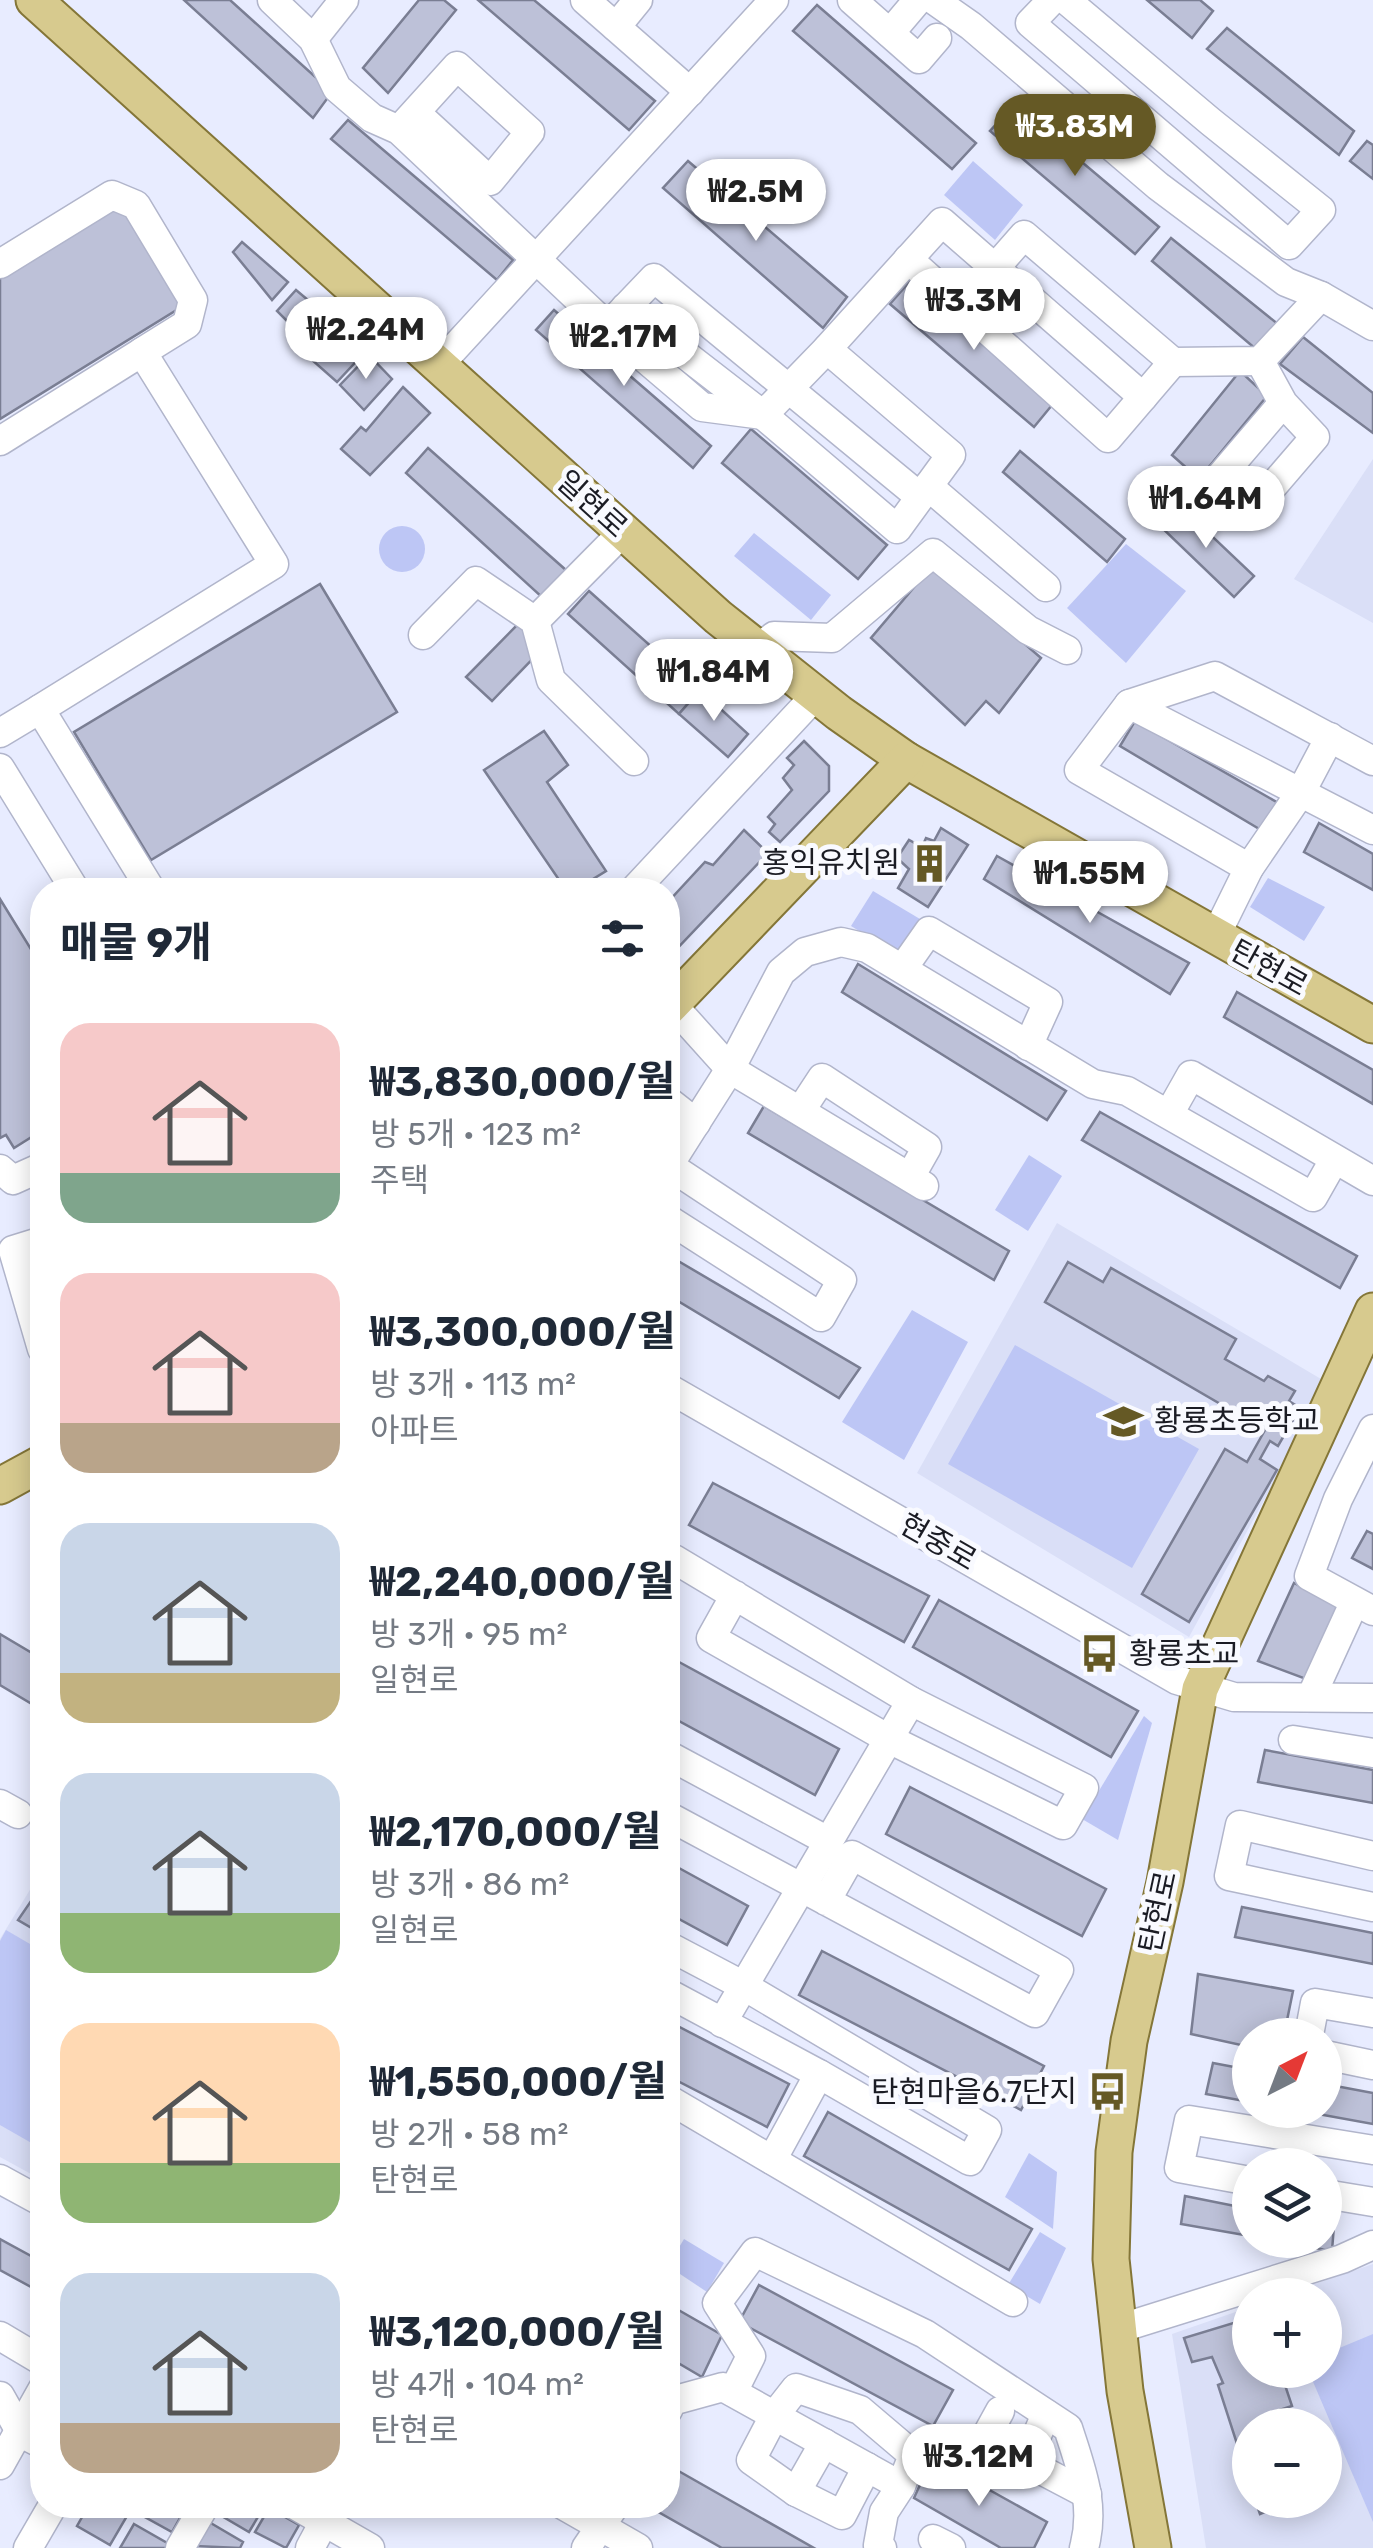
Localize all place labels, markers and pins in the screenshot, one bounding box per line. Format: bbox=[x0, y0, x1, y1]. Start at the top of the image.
pin: ₩3.83M bbox=[994, 94, 1156, 179]
pin: ₩2.5M bbox=[686, 159, 826, 244]
pin: ₩3.3M bbox=[904, 268, 1044, 353]
pin: ₩2.24M bbox=[285, 297, 447, 382]
pin: ₩2.17M bbox=[543, 304, 705, 389]
pin: ₩1.64M bbox=[1125, 466, 1287, 551]
pin: ₩1.84M bbox=[633, 639, 795, 724]
pin: ₩1.55M bbox=[1009, 841, 1171, 926]
building icon: 홍익유치원 bbox=[909, 842, 951, 884]
place label: 홍익유치원 bbox=[762, 845, 900, 881]
school or university icon: 황룡초등학교 bbox=[1103, 1400, 1145, 1442]
place label: 황룡초등학교 bbox=[1154, 1403, 1320, 1439]
bus stop icon: 황룡초교 bbox=[1078, 1633, 1120, 1675]
place label: 황룡초교 bbox=[1129, 1636, 1239, 1672]
bus stop icon: 탄현마을6.7단지 bbox=[1086, 2071, 1128, 2113]
place label: 탄현마을6.7단지 bbox=[871, 2074, 1077, 2110]
pin: ₩3.12M bbox=[898, 2424, 1060, 2509]

